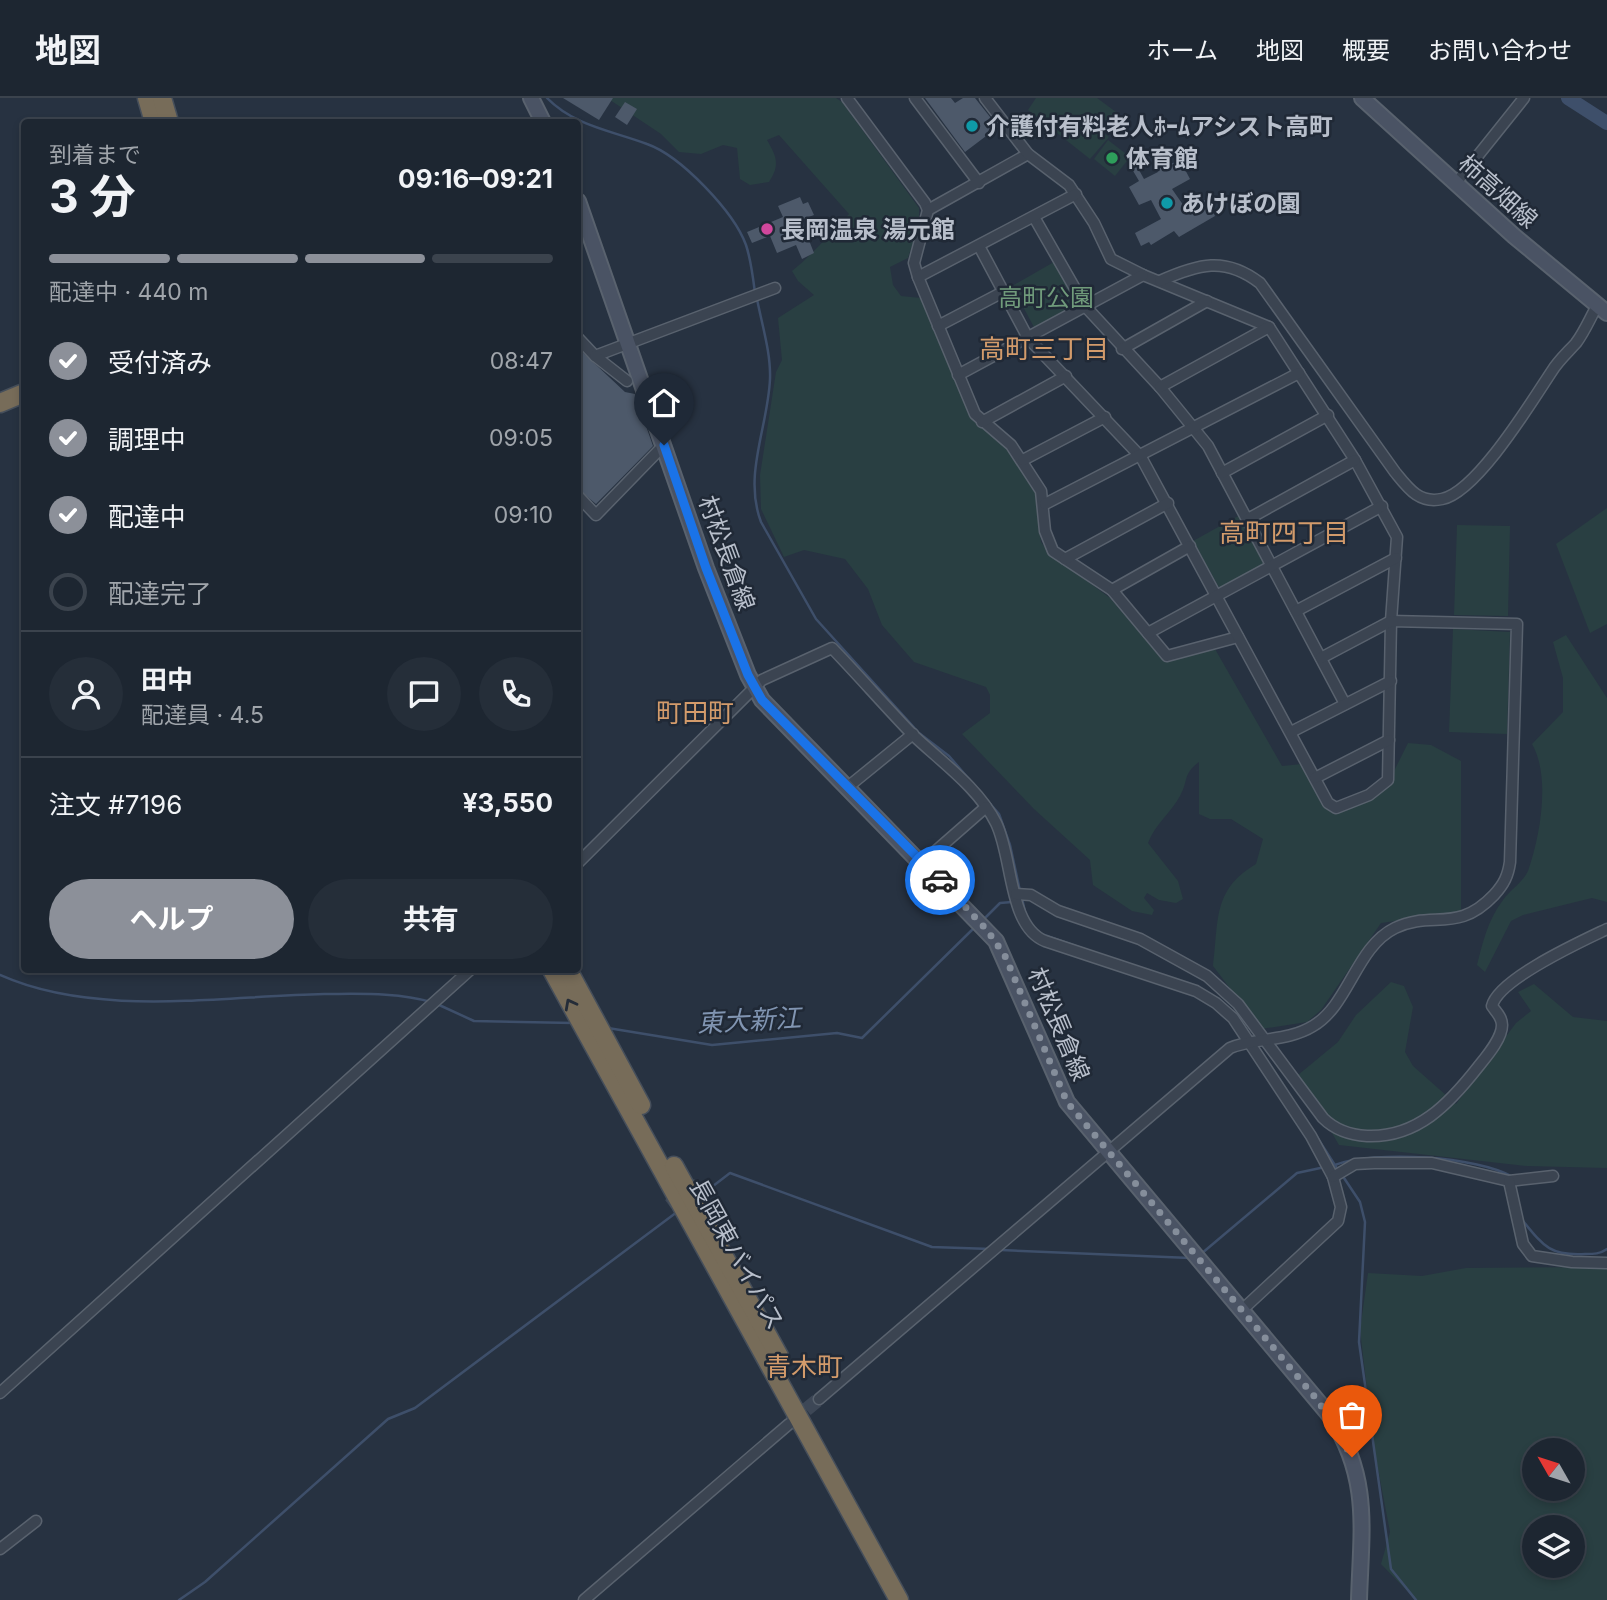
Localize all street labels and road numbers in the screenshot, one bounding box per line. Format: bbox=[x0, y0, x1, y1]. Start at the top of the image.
street label: 柿高畑線 bbox=[1453, 148, 1543, 234]
street label: 村松長倉線 bbox=[693, 492, 761, 614]
street label: 村松長倉線 bbox=[1022, 963, 1096, 1085]
street label: 長岡東バイパス bbox=[684, 1174, 790, 1334]

